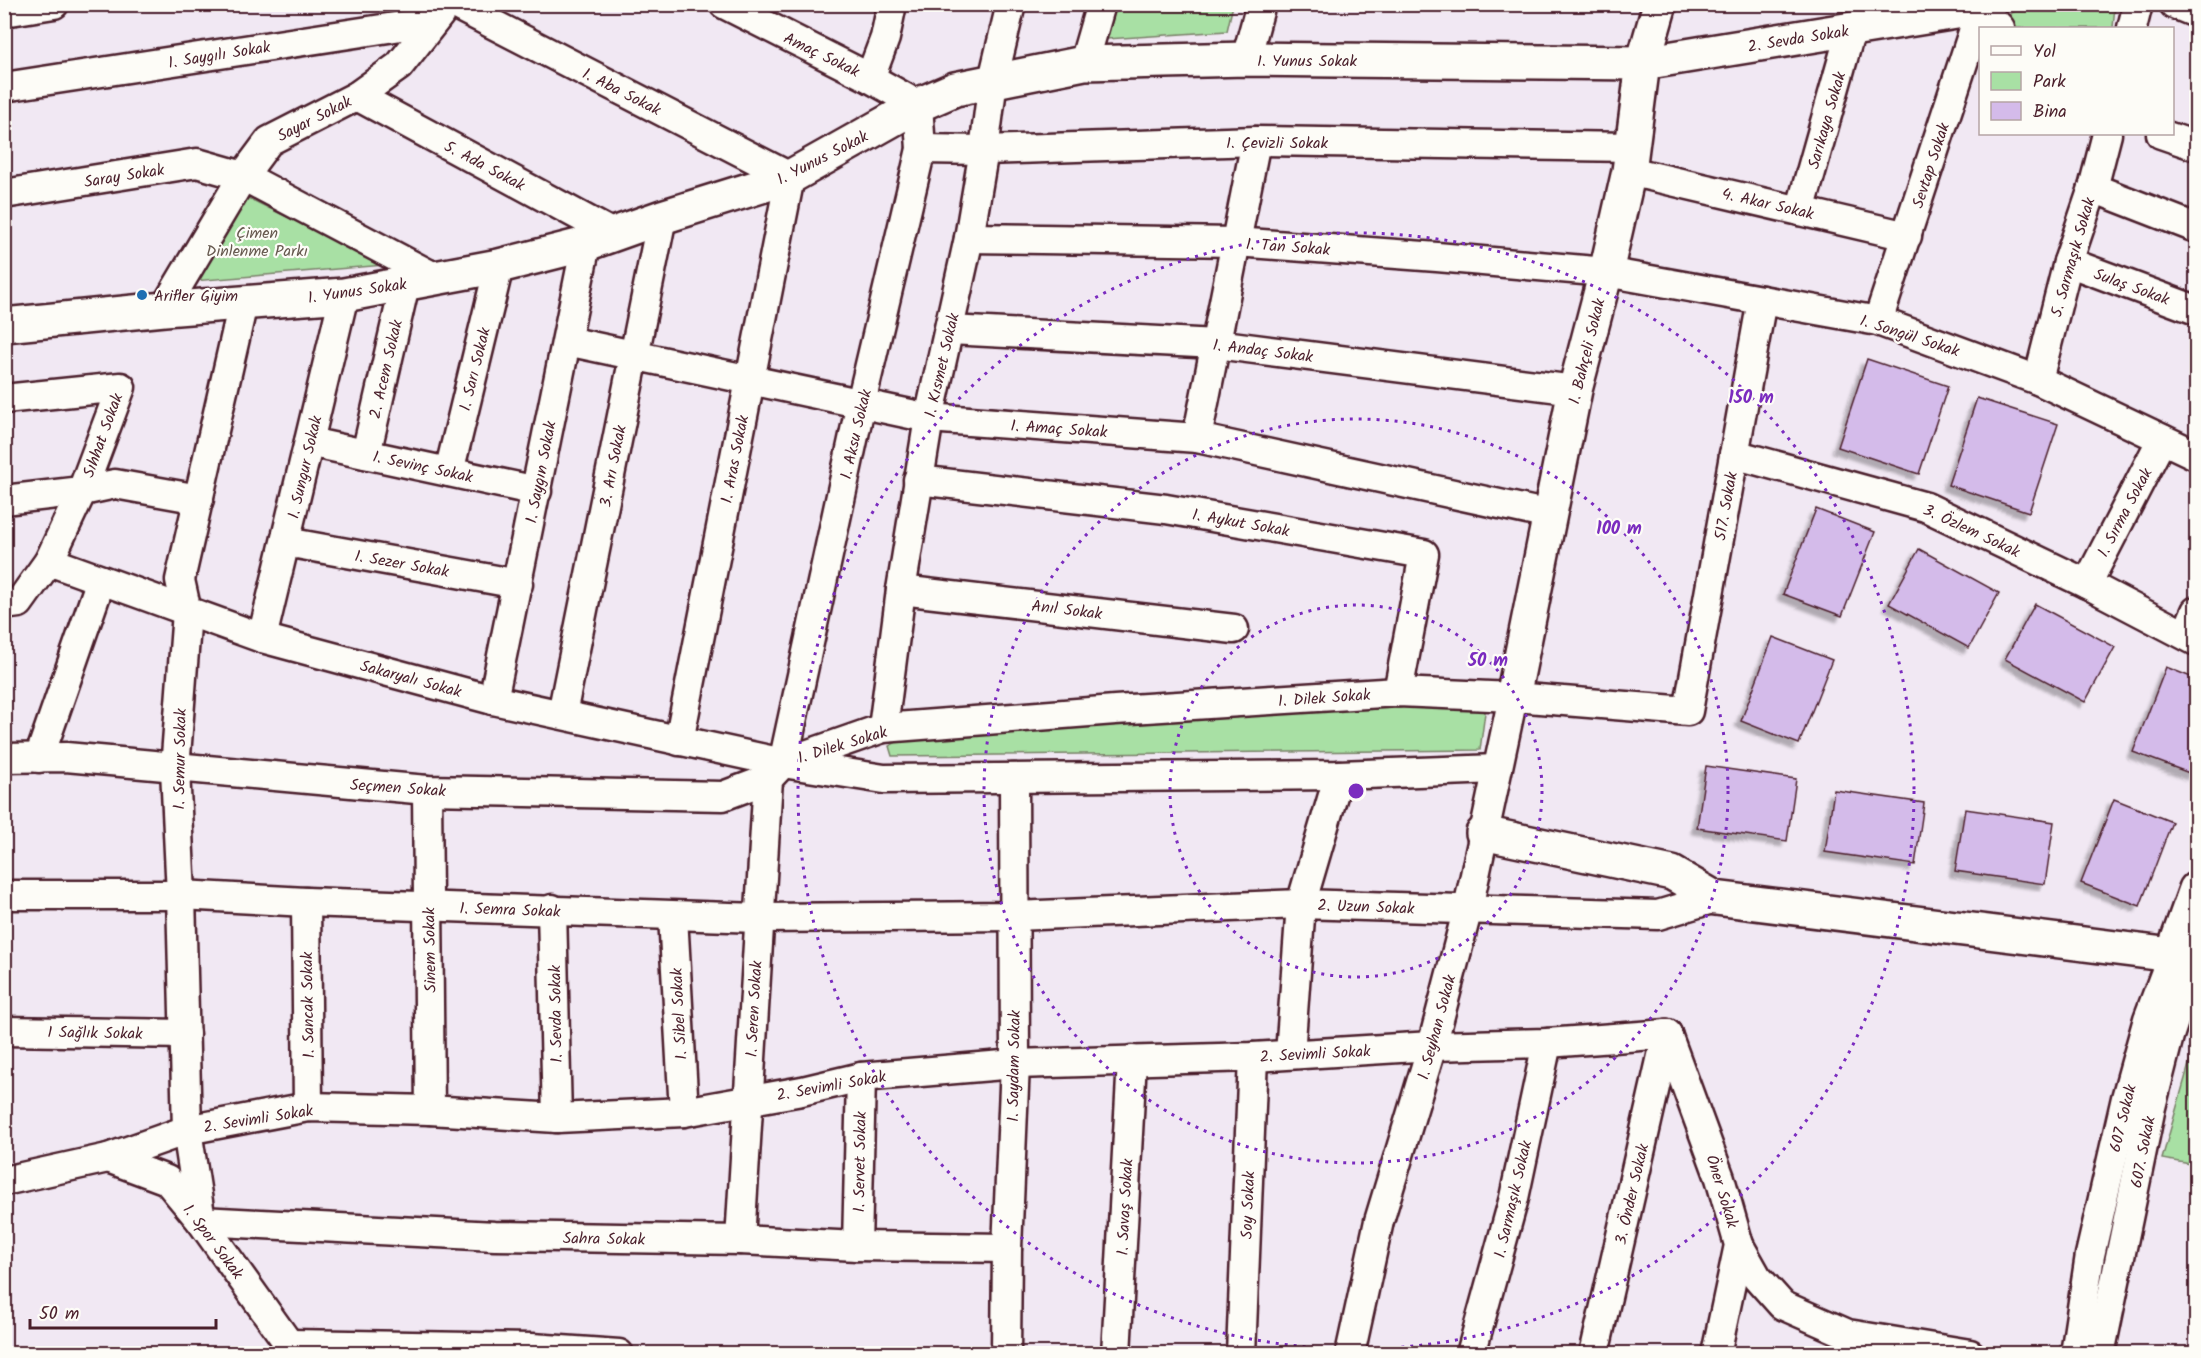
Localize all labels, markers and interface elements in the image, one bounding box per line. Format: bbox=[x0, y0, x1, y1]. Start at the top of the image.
street label: 2. Sevda Sokak bbox=[1746, 19, 1851, 60]
street label: Amaç Sokak bbox=[779, 26, 864, 85]
legend bbox=[1979, 27, 2174, 135]
street label: 1. Saygılı Sokak bbox=[166, 35, 273, 76]
text: Yol bbox=[2033, 38, 2057, 67]
street label: 1. Yunus Sokak bbox=[1257, 49, 1357, 74]
street label: 1. Aba Sokak bbox=[578, 62, 666, 123]
street label: Sarıkaya Sokak bbox=[1802, 68, 1853, 172]
text: Park bbox=[2033, 68, 2066, 97]
street label: Sayar Sokak bbox=[273, 90, 357, 149]
text: Bina bbox=[2033, 98, 2067, 127]
street label: Sevtap Sokak bbox=[1906, 119, 1957, 211]
street label: 1. Yunus Sokak bbox=[773, 124, 873, 192]
street label: 1. Çevizli Sokak bbox=[1226, 131, 1329, 156]
street label: 5. Ada Sokak bbox=[439, 134, 530, 198]
street label: Saray Sokak bbox=[82, 158, 167, 195]
street label: 4. Akar Sokak bbox=[1719, 182, 1817, 227]
street label: 5. Sarmaşık Sokak bbox=[2044, 194, 2103, 320]
park label: Çimen Dinlenme Parkı bbox=[206, 221, 308, 264]
street label: 1. Tan Sokak bbox=[1245, 232, 1331, 263]
street label: Sulaş Sokak bbox=[2090, 262, 2173, 313]
street label: 1. Yunus Sokak bbox=[306, 272, 409, 311]
place label: Arifler Giyim bbox=[154, 284, 238, 309]
marker: Arifler Giyim bbox=[135, 288, 149, 302]
street label: 1. Bahçeli Sokak bbox=[1562, 295, 1613, 407]
street label: 1. Songül Sokak bbox=[1857, 309, 1963, 364]
street label: 1. Kısmet Sokak bbox=[918, 310, 967, 420]
street label: 2. Acem Sokak bbox=[363, 317, 410, 421]
street label: 1. Sarı Sokak bbox=[453, 324, 498, 414]
street label: 1. Andaç Sokak bbox=[1211, 333, 1315, 370]
text: 150 m bbox=[1728, 384, 1774, 413]
street label: 1. Aksu Sokak bbox=[834, 386, 879, 482]
street label: Sıhhat Sokak bbox=[77, 389, 130, 481]
street label: 1. Sungur Sokak bbox=[281, 413, 330, 521]
street label: 1. Aras Sokak bbox=[715, 413, 756, 505]
street label: 1. Amaç Sokak bbox=[1010, 414, 1109, 445]
street label: 1. Saygın Sokak bbox=[519, 419, 564, 526]
street label: 3. Arı Sokak bbox=[593, 423, 634, 510]
street label: 1. Sevinç Sokak bbox=[370, 445, 476, 490]
street label: 1. Sırma Sokak bbox=[2091, 463, 2160, 562]
street label: 517. Sokak bbox=[1708, 469, 1745, 543]
street label: 3. Özlem Sokak bbox=[1919, 498, 2025, 565]
street label: 1. Aykut Sokak bbox=[1190, 503, 1292, 544]
text: 100 m bbox=[1596, 515, 1642, 544]
street label: 1. Sezer Sokak bbox=[353, 544, 451, 585]
street label: Anıl Sokak bbox=[1030, 594, 1104, 627]
text: 50 m bbox=[1467, 647, 1508, 676]
street label: Sakaryalı Sokak bbox=[357, 654, 465, 705]
street label: 1. Dilek Sokak bbox=[1277, 683, 1372, 714]
street label: 1. Semur Sokak bbox=[167, 708, 194, 810]
street label: 1. Dilek Sokak bbox=[794, 720, 891, 771]
street label: Seçmen Sokak bbox=[349, 773, 447, 804]
centre of rings bbox=[1346, 781, 1366, 801]
street label: 2. Uzun Sokak bbox=[1317, 893, 1415, 922]
street label: 1. Semra Sokak bbox=[459, 896, 561, 925]
street label: Sinem Sokak bbox=[417, 907, 444, 993]
street label: 1. Sancak Sokak bbox=[295, 951, 322, 1058]
street label: 1. Seren Sokak bbox=[739, 960, 770, 1058]
street label: 1. Sevda Sokak bbox=[543, 964, 570, 1063]
street label: 1. Sibel Sokak bbox=[665, 967, 694, 1060]
street label: 1. Seyhan Sokak bbox=[1411, 972, 1464, 1083]
street label: 1. Saydam Sokak bbox=[1001, 1010, 1028, 1122]
street label: 1 Sağlık Sokak bbox=[47, 1020, 143, 1047]
street label: 2. Sevimli Sokak bbox=[1259, 1039, 1372, 1070]
street label: 2. Sevimli Sokak bbox=[774, 1064, 889, 1108]
street label: 607 Sokak bbox=[2103, 1081, 2144, 1155]
street label: 2. Sevimli Sokak bbox=[202, 1098, 315, 1141]
street label: 1. Servet Sokak bbox=[847, 1111, 874, 1213]
street label: 607. Sokak bbox=[2124, 1114, 2163, 1190]
street label: 1. Sarmaşık Sokak bbox=[1488, 1138, 1539, 1261]
street label: 3. Önder Sokak bbox=[1609, 1141, 1656, 1247]
street label: Öner Sokak bbox=[1699, 1152, 1745, 1232]
street label: 1. Savaş Sokak bbox=[1110, 1158, 1141, 1256]
street label: Soy Sokak bbox=[1235, 1170, 1262, 1239]
street label: 1. Spor Sokak bbox=[176, 1199, 250, 1285]
street label: Sahra Sokak bbox=[563, 1226, 646, 1253]
scale bar bbox=[30, 1292, 216, 1330]
text: 50 m bbox=[39, 1300, 79, 1329]

